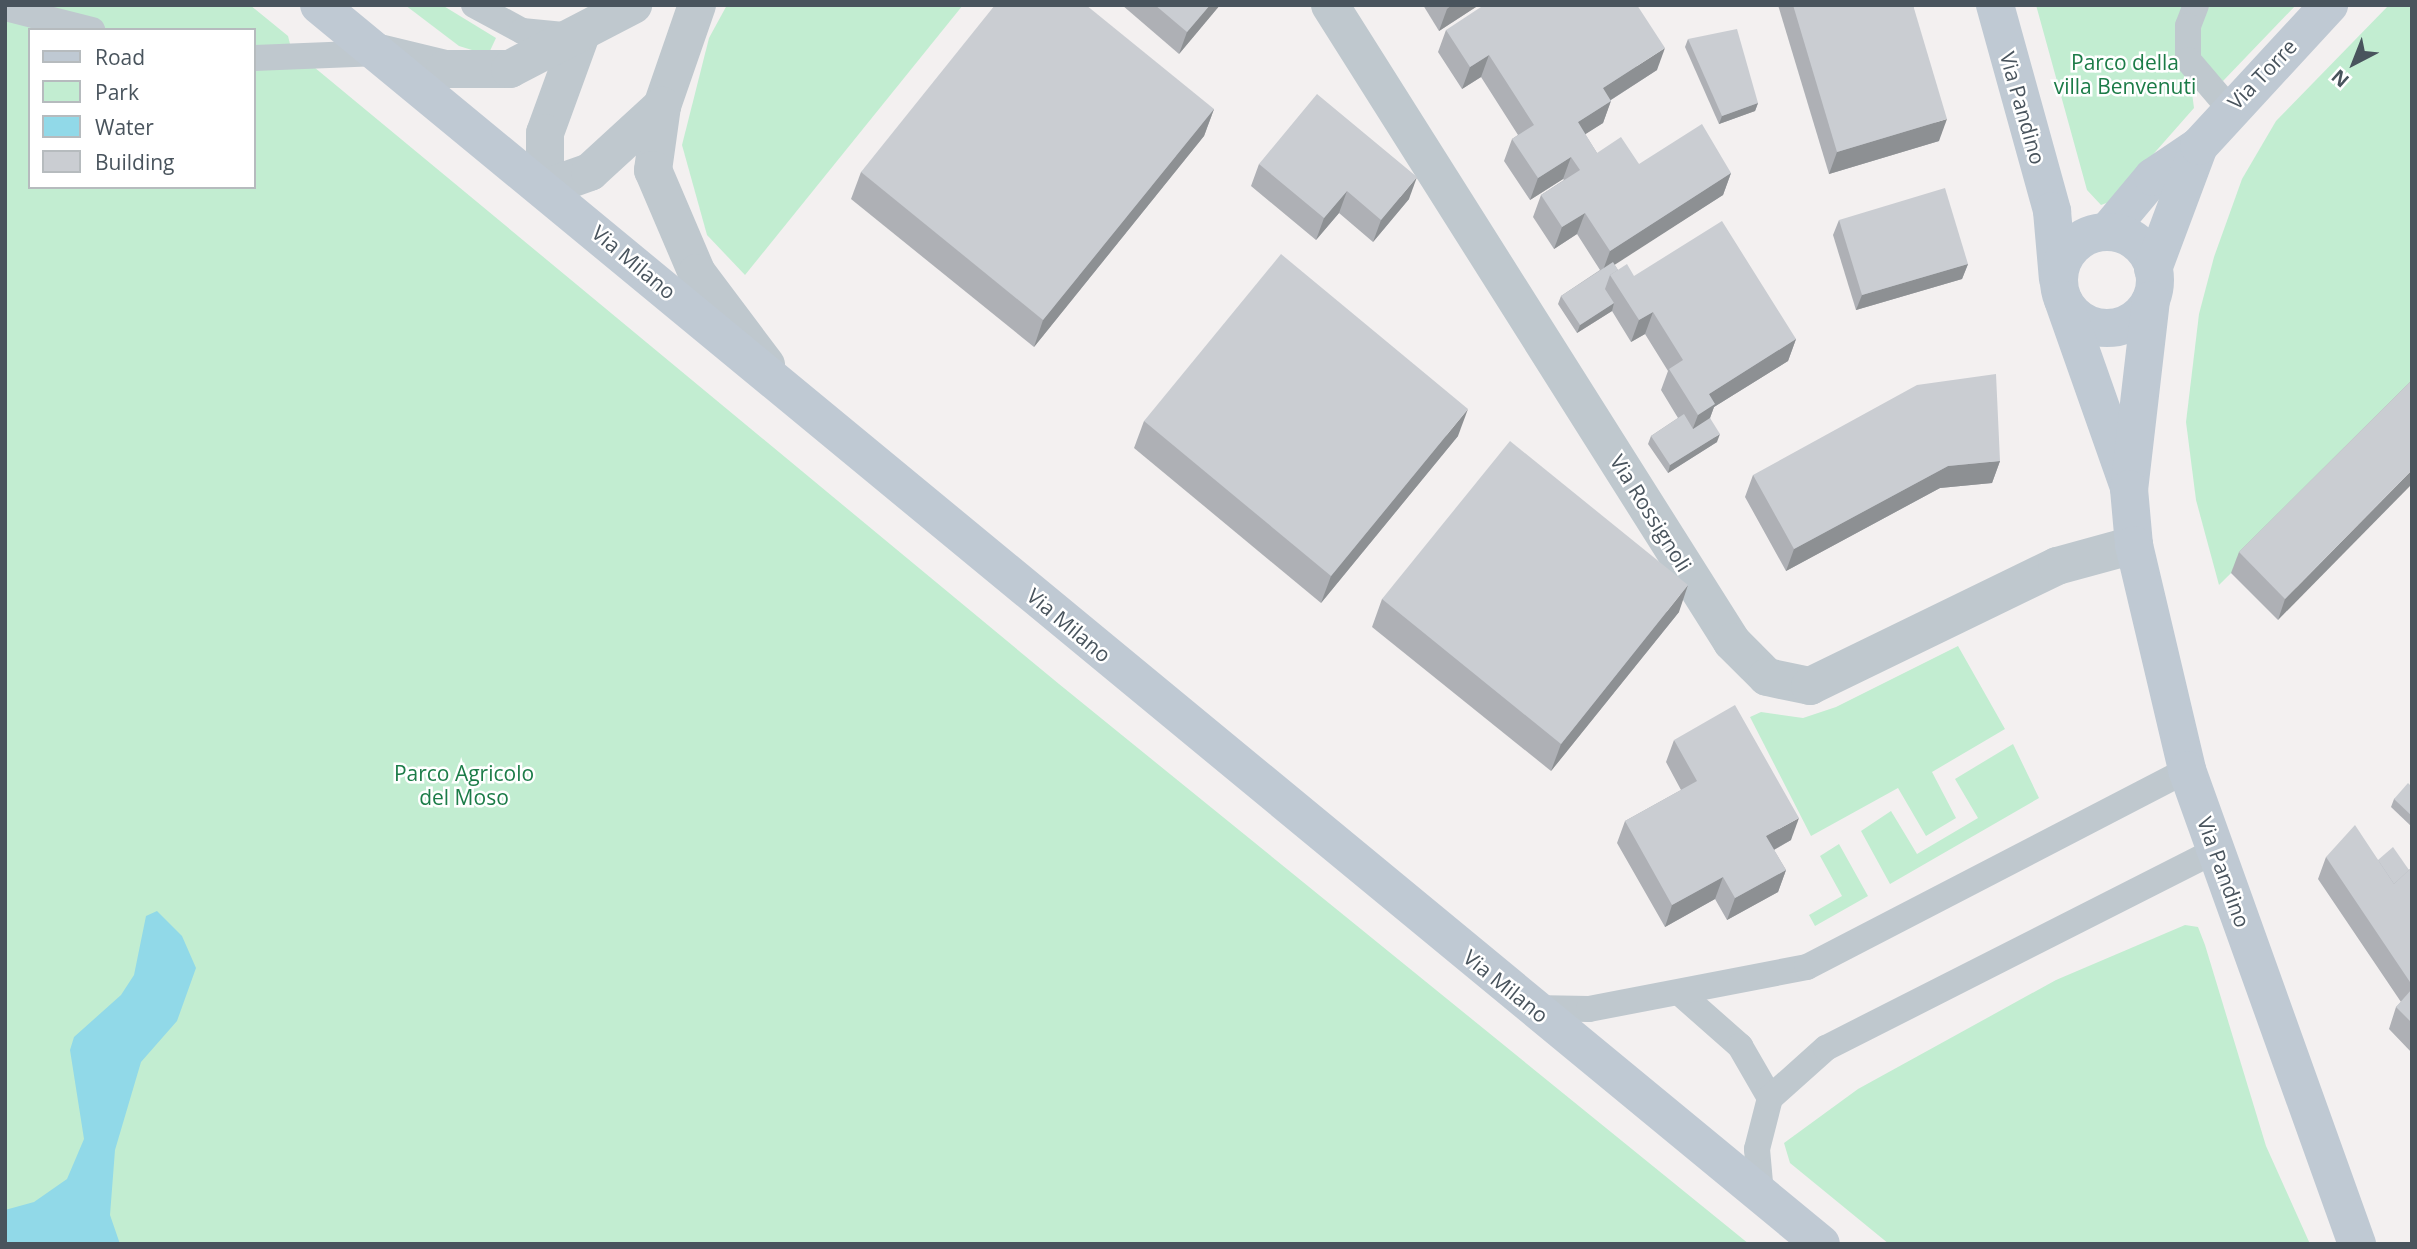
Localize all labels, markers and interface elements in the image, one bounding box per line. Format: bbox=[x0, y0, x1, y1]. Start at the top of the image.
legend bbox=[28, 28, 256, 189]
north arrow bbox=[2319, 28, 2389, 98]
street label: Via Torre bbox=[2222, 34, 2302, 114]
text: Road bbox=[95, 43, 145, 71]
street label: Via Pandino bbox=[1995, 49, 2051, 167]
park label: Parco della villa Benvenuti bbox=[2054, 49, 2196, 99]
text: N bbox=[2326, 64, 2354, 93]
text: Park bbox=[95, 78, 139, 106]
text: Water bbox=[95, 113, 154, 141]
text: Building bbox=[95, 148, 174, 176]
street label: Via Milano bbox=[587, 220, 681, 304]
street label: Via Rossignoli bbox=[1605, 450, 1697, 576]
street label: Via Milano bbox=[1022, 583, 1116, 667]
park label: Parco Agricolo del Moso bbox=[394, 760, 534, 810]
street label: Via Pandino bbox=[2192, 813, 2256, 931]
street label: Via Milano bbox=[1459, 944, 1553, 1028]

